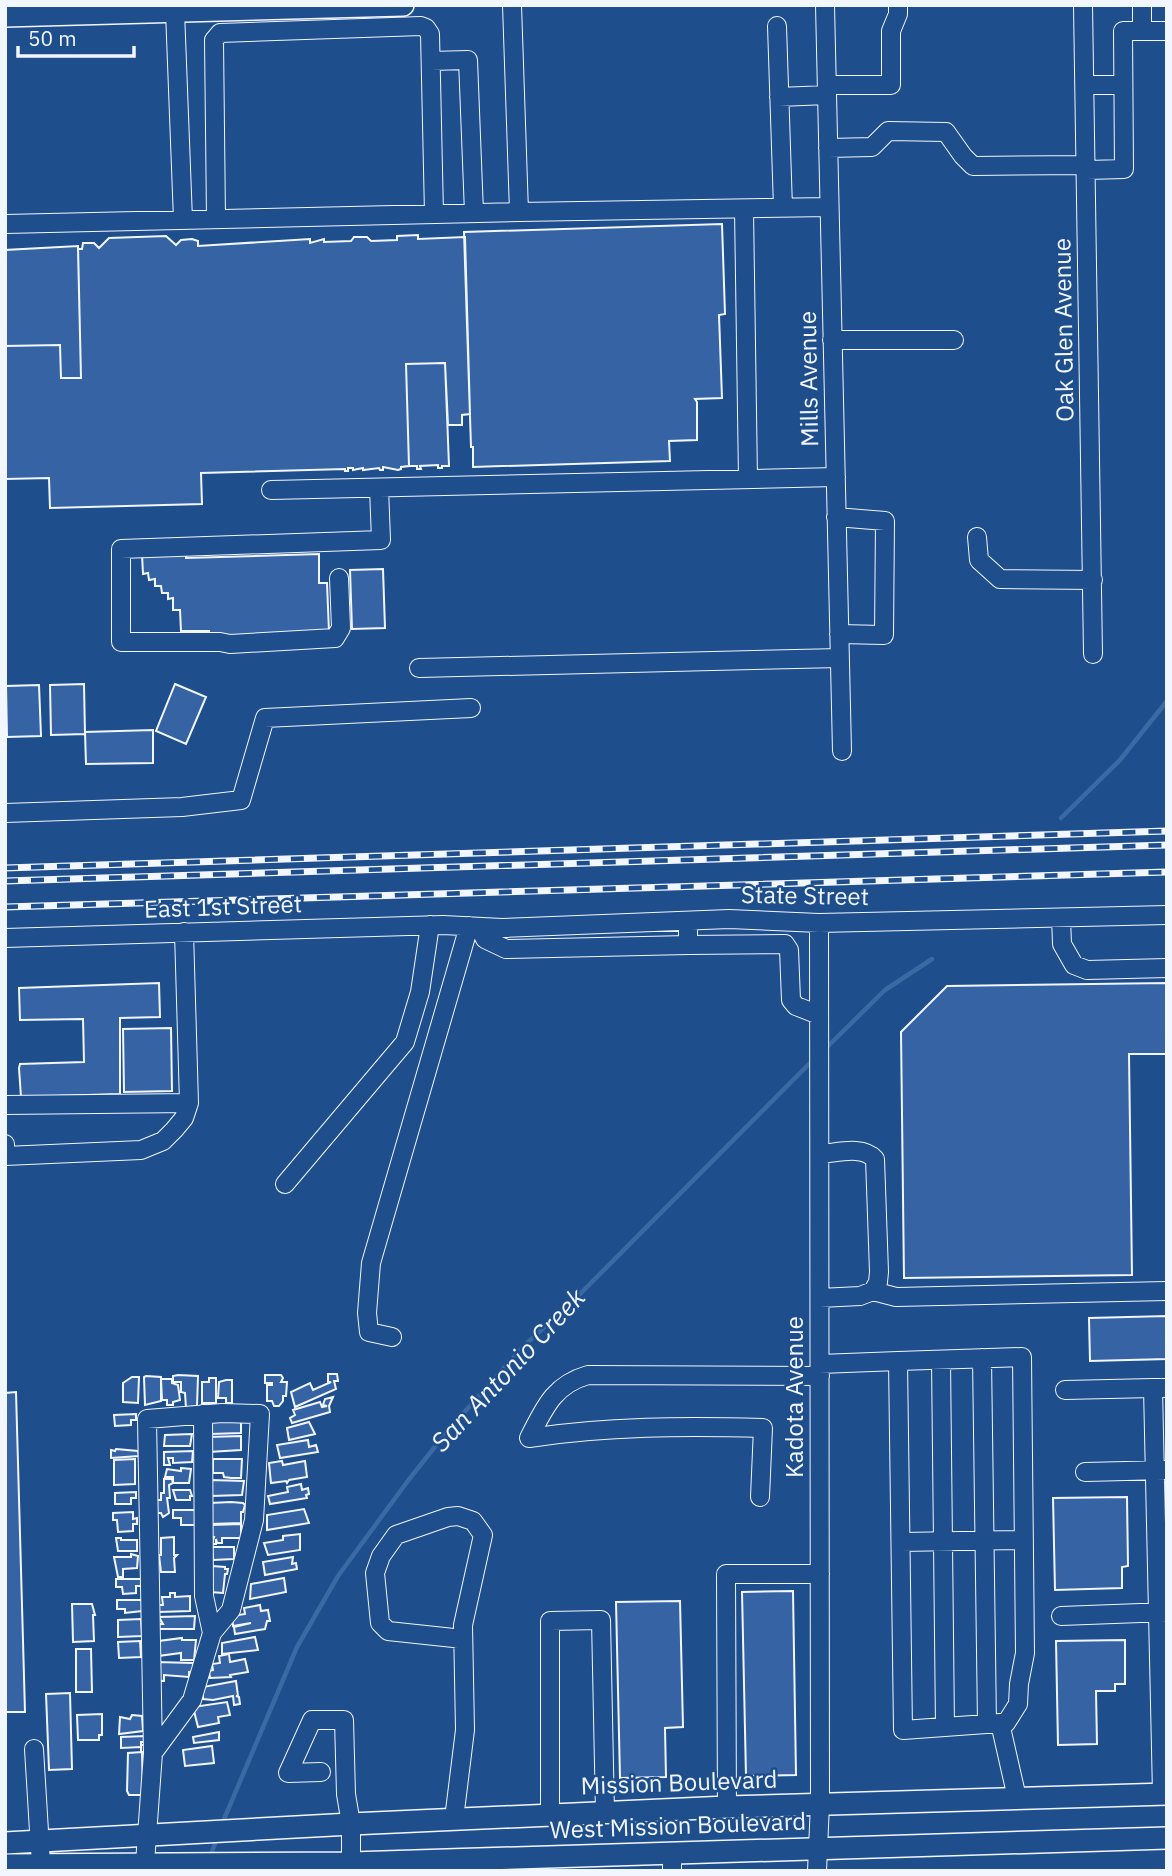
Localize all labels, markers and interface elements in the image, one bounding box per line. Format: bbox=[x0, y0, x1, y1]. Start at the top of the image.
scale bar bbox=[18, 14, 133, 58]
text: 50 m bbox=[28, 24, 77, 52]
street label: Oak Glen Avenue bbox=[1045, 238, 1081, 422]
street label: Mills Avenue bbox=[791, 311, 825, 447]
street label: State Street bbox=[741, 878, 869, 912]
street label: East 1st Street bbox=[143, 887, 303, 925]
water label: San Antonio Creek bbox=[423, 1280, 592, 1458]
street label: Kadota Avenue bbox=[778, 1316, 810, 1478]
street label: Mission Boulevard bbox=[580, 1763, 778, 1801]
street label: West Mission Boulevard bbox=[549, 1805, 807, 1845]

